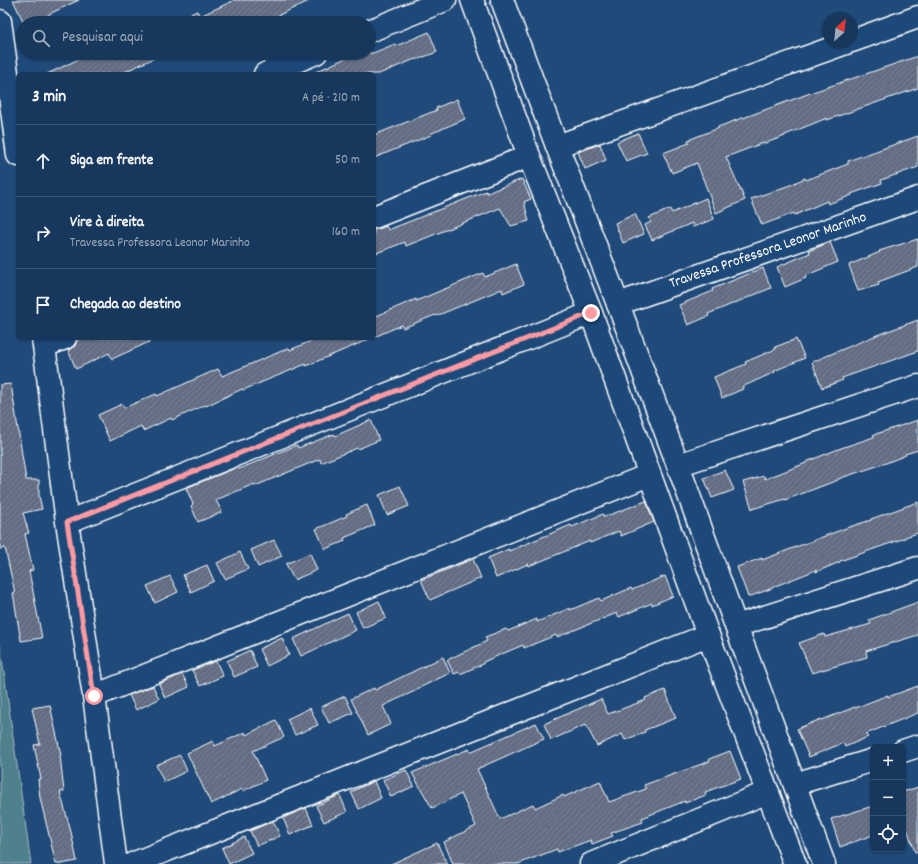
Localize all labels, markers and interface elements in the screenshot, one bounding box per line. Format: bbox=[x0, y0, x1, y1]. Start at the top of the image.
north arrow bbox=[822, 12, 858, 48]
search box bbox=[16, 16, 376, 60]
icon: search bbox=[30, 27, 52, 49]
text: Pesquisar aqui bbox=[62, 27, 143, 49]
text: 3 min bbox=[32, 86, 66, 110]
text: A pé · 210 m bbox=[302, 89, 360, 108]
icon: ahead bbox=[32, 150, 54, 172]
text: Siga em frente bbox=[70, 150, 153, 172]
text: 50 m bbox=[335, 151, 360, 170]
street label: Travessa Professora Leonor Marinho bbox=[666, 207, 870, 295]
text: Vire à direita bbox=[70, 212, 144, 234]
icon: right bbox=[32, 222, 54, 244]
text: 160 m bbox=[332, 223, 360, 242]
text: Travessa Professora Leonor Marinho bbox=[70, 234, 250, 253]
icon: arrive bbox=[32, 294, 54, 316]
text: Chegada ao destino bbox=[70, 294, 181, 316]
route end bbox=[582, 304, 600, 322]
route start bbox=[85, 687, 103, 705]
map controls bbox=[870, 744, 906, 852]
button: + bbox=[870, 744, 906, 780]
button: − bbox=[870, 780, 906, 816]
button: locate bbox=[870, 816, 906, 852]

